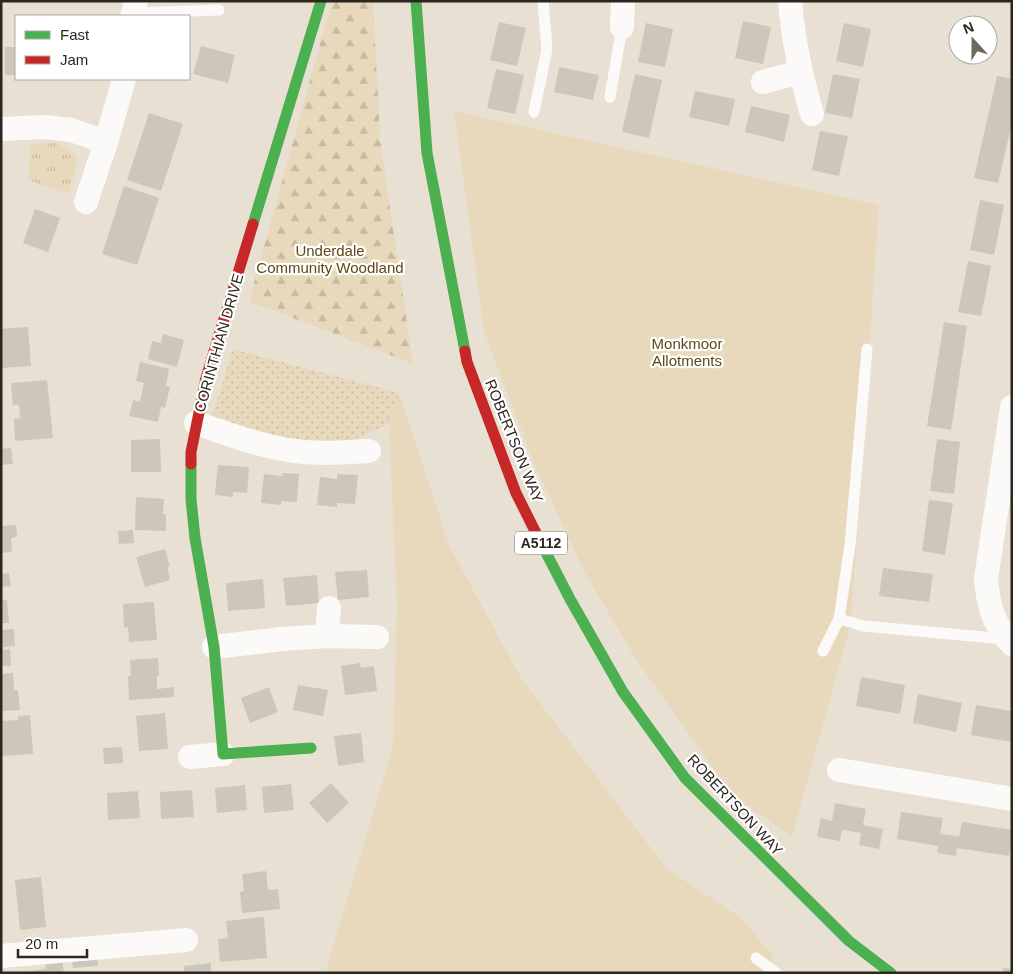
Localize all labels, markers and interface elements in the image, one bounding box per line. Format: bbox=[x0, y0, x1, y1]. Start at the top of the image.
legend bbox=[15, 15, 190, 80]
north arrow bbox=[948, 15, 998, 65]
text: N bbox=[961, 19, 976, 37]
text: Fast bbox=[60, 26, 90, 43]
text: Jam bbox=[60, 51, 88, 68]
park label: Underdale Community Woodland bbox=[256, 242, 404, 276]
street label: CORINTHIAN DRIVE bbox=[191, 272, 246, 414]
park label: Monkmoor Allotments bbox=[652, 335, 722, 369]
street label: ROBERTSON WAY bbox=[482, 377, 547, 505]
road number: A5112 bbox=[515, 532, 567, 554]
street label: ROBERTSON WAY bbox=[684, 751, 786, 859]
scale bar bbox=[18, 926, 86, 958]
text: 20 m bbox=[25, 935, 58, 952]

